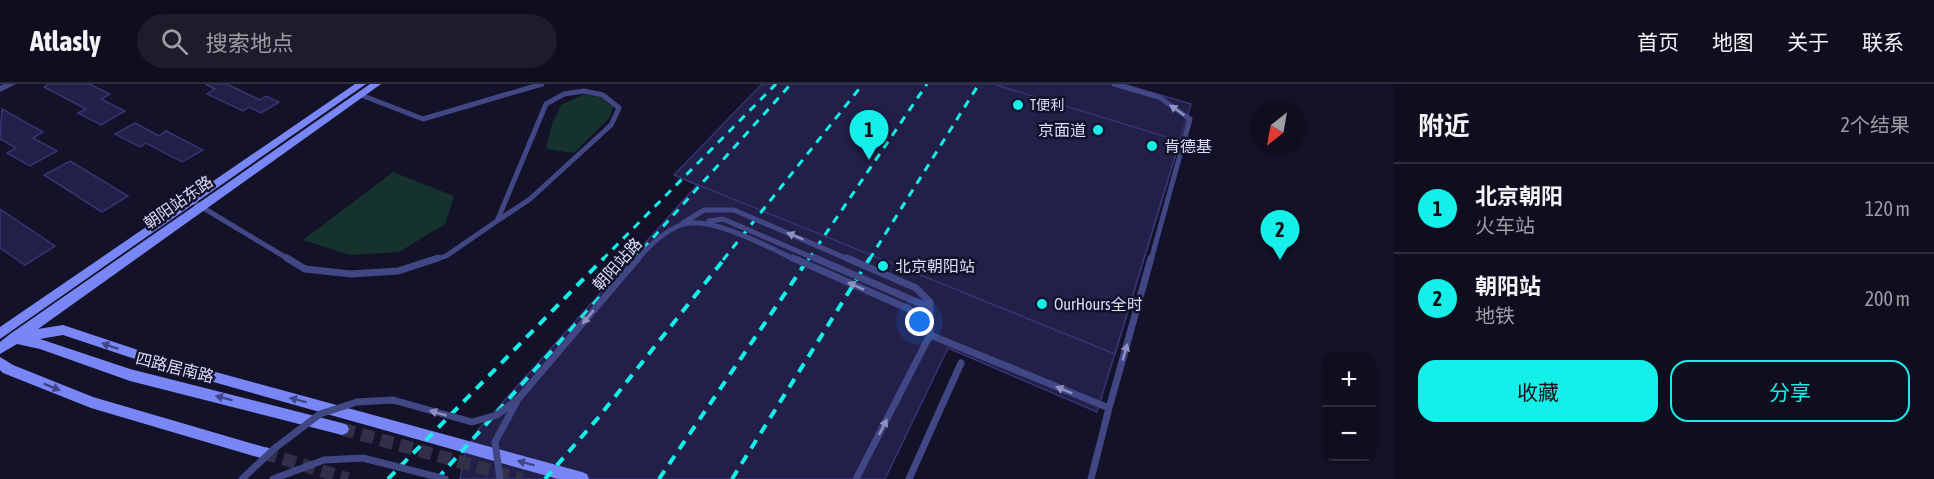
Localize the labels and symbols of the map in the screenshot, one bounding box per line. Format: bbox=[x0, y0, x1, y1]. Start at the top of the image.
place label: T便利 bbox=[1030, 97, 1064, 113]
marker: T便利 bbox=[1011, 98, 1025, 112]
north arrow bbox=[1250, 102, 1304, 156]
one-way arrow bbox=[1169, 104, 1185, 116]
pin: 1 bbox=[850, 110, 888, 160]
place label: 京面道 bbox=[1038, 121, 1086, 139]
marker: 京面道 bbox=[1091, 123, 1105, 137]
place label: 肯德基 bbox=[1164, 137, 1212, 155]
marker: 肯德基 bbox=[1145, 139, 1159, 153]
street label: 朝阳站东路 bbox=[140, 172, 216, 232]
pin: 2 bbox=[1260, 210, 1300, 260]
one-way arrow bbox=[785, 231, 803, 241]
street label: 朝阳站路 bbox=[589, 234, 645, 294]
place label: 北京朝阳站 bbox=[895, 257, 975, 275]
marker: 北京朝阳站 bbox=[876, 259, 890, 273]
one-way arrow bbox=[847, 281, 865, 291]
place label: OurHours全时 bbox=[1054, 295, 1143, 313]
marker: OurHours全时 bbox=[1035, 297, 1049, 311]
your location bbox=[905, 307, 934, 336]
one-way arrow bbox=[581, 309, 594, 325]
one-way arrow bbox=[101, 340, 119, 350]
one-way arrow bbox=[1121, 343, 1130, 361]
street label: 四路居南路 bbox=[134, 349, 216, 385]
one-way arrow bbox=[44, 382, 62, 392]
one-way arrow bbox=[1055, 385, 1073, 395]
one-way arrow bbox=[215, 392, 233, 402]
one-way arrow bbox=[288, 395, 306, 404]
one-way arrow bbox=[429, 407, 447, 417]
one-way arrow bbox=[877, 418, 887, 436]
one-way arrow bbox=[517, 458, 535, 468]

